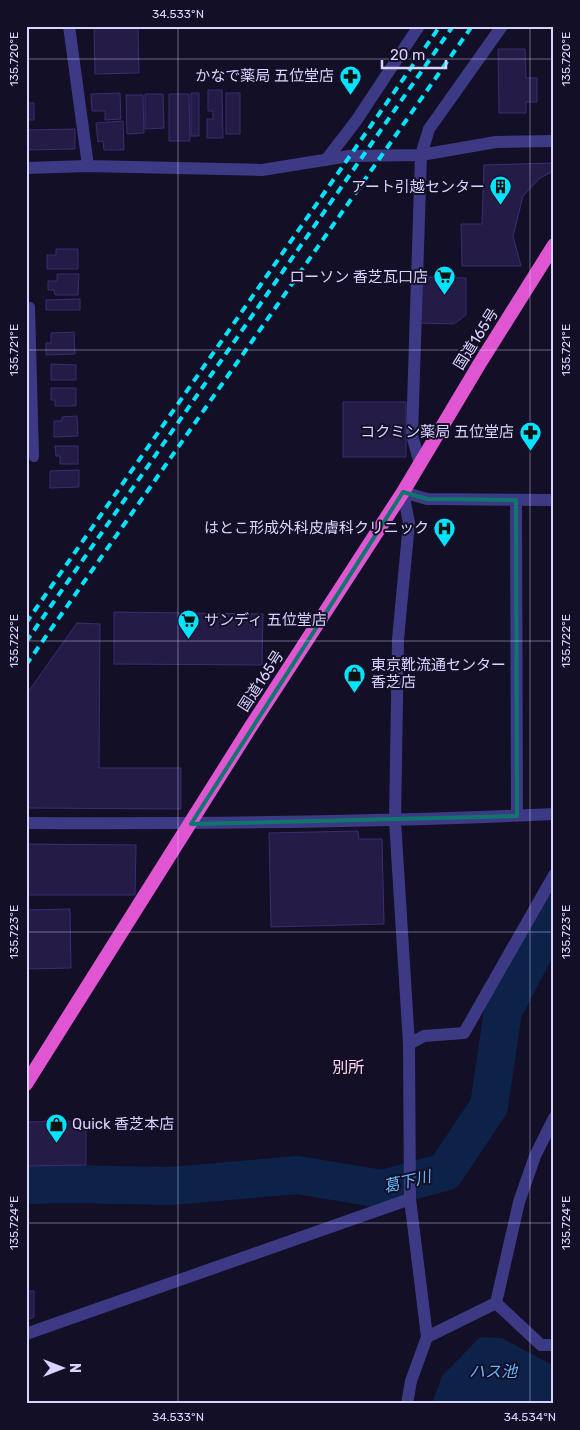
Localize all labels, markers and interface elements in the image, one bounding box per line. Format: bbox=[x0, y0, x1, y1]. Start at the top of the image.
text: 34.533°N bbox=[152, 7, 204, 21]
text: 135.720°E bbox=[7, 32, 21, 86]
text: 135.720°E bbox=[559, 32, 573, 86]
scale bar bbox=[382, 38, 446, 70]
text: 20 m bbox=[390, 46, 425, 64]
pharmacy icon: かなで薬局 五位堂店 bbox=[338, 64, 362, 95]
place label: かなで薬局 五位堂店 bbox=[195, 67, 334, 85]
building icon: アート引越センター bbox=[489, 175, 513, 206]
place label: アート引越センター bbox=[351, 178, 485, 196]
supermarket icon: ローソン 香芝瓦口店 bbox=[432, 265, 456, 296]
place label: ローソン 香芝瓦口店 bbox=[289, 268, 428, 286]
street label: 国道165号 bbox=[450, 305, 502, 373]
text: 135.721°E bbox=[7, 324, 21, 376]
text: 135.721°E bbox=[559, 324, 573, 376]
pharmacy icon: コクミン薬局 五位堂店 bbox=[518, 420, 542, 451]
place label: コクミン薬局 五位堂店 bbox=[360, 423, 514, 441]
hospital icon: はとこ形成外科皮膚科クリニック bbox=[433, 516, 457, 547]
place label: はとこ形成外科皮膚科クリニック bbox=[204, 519, 429, 537]
supermarket icon: サンディ 五位堂店 bbox=[176, 608, 200, 639]
place label: サンディ 五位堂店 bbox=[204, 611, 327, 629]
text: 135.722°E bbox=[7, 614, 21, 668]
text: 135.722°E bbox=[559, 614, 573, 668]
street label: 国道165号 bbox=[235, 647, 287, 715]
place label: 東京靴流通センター 香芝店 bbox=[371, 656, 506, 691]
shop icon: 東京靴流通センター 香芝店 bbox=[343, 662, 367, 693]
text: 135.723°E bbox=[7, 905, 21, 959]
text: 135.723°E bbox=[559, 905, 573, 959]
district label: 別所 bbox=[332, 1058, 364, 1077]
shop icon: Quick 香芝本店 bbox=[44, 1112, 68, 1143]
place label: Quick 香芝本店 bbox=[72, 1115, 174, 1133]
water label: 葛下川 bbox=[382, 1166, 435, 1196]
text: 135.724°E bbox=[7, 1196, 21, 1250]
text: 135.724°E bbox=[559, 1196, 573, 1250]
north arrow bbox=[38, 1342, 88, 1392]
water label: ハス池 bbox=[469, 1362, 519, 1381]
text: N bbox=[66, 1363, 83, 1373]
text: 34.533°N bbox=[152, 1410, 204, 1424]
text: 34.534°N bbox=[504, 1410, 556, 1424]

